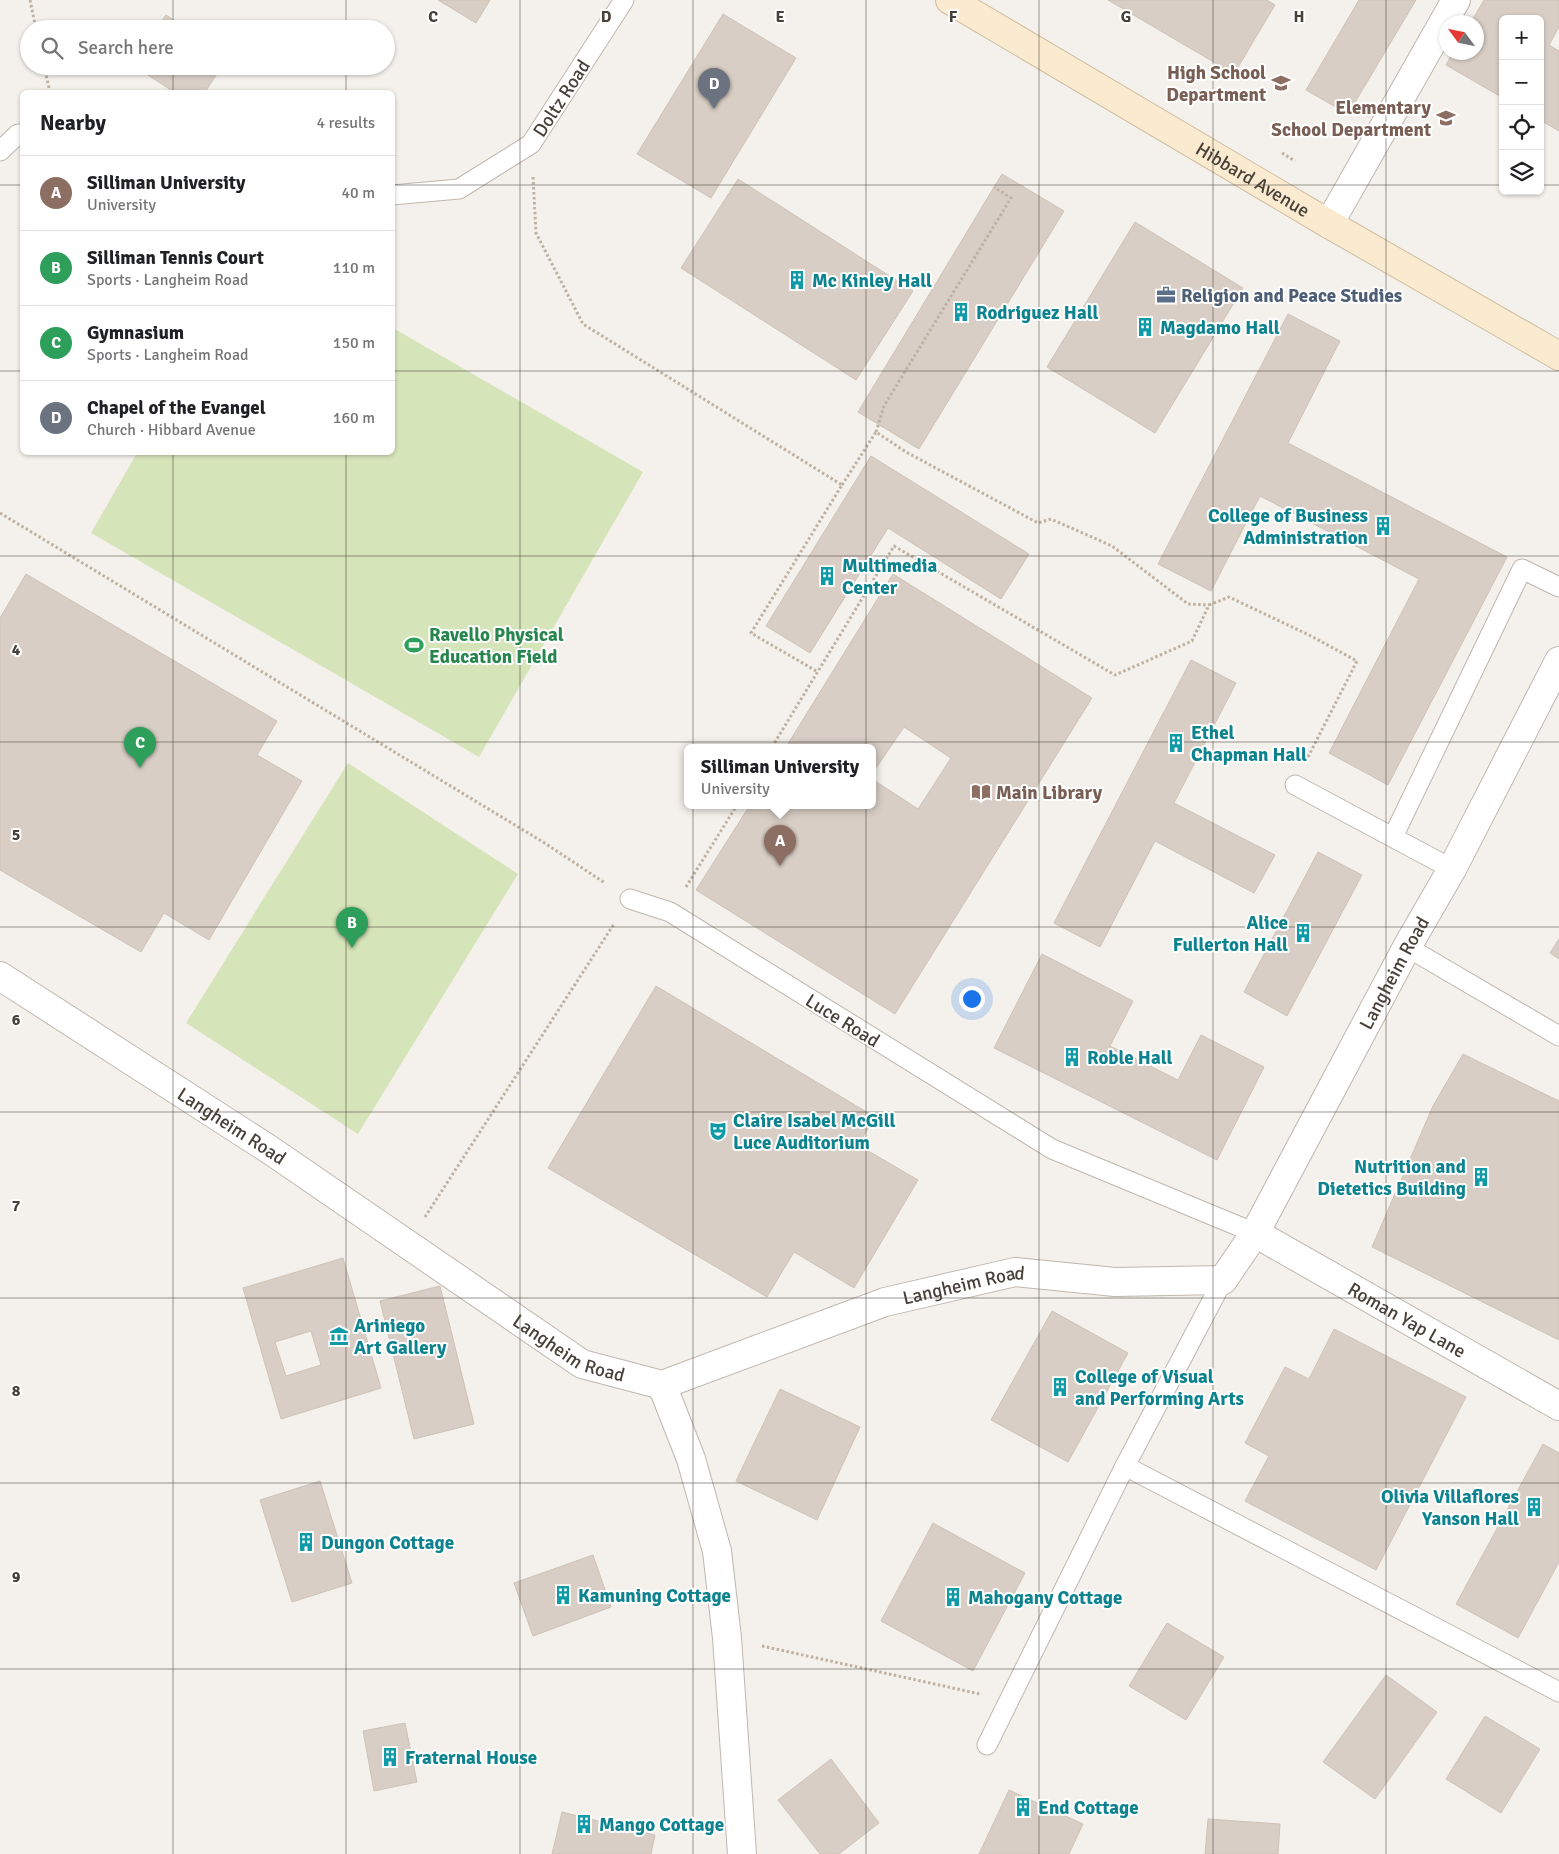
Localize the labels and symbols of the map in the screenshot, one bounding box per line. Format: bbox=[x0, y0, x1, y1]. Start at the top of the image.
text: C bbox=[428, 7, 438, 27]
text: D bbox=[601, 7, 612, 27]
text: E bbox=[775, 7, 785, 27]
text: F bbox=[949, 7, 958, 27]
text: G bbox=[1121, 7, 1131, 27]
text: H bbox=[1294, 7, 1304, 27]
north arrow bbox=[1439, 15, 1484, 60]
street label: Doltz Road bbox=[528, 55, 596, 142]
place label: High School Department bbox=[1166, 61, 1266, 107]
pin: D bbox=[698, 68, 730, 109]
school or university icon: High School Department bbox=[1270, 72, 1292, 94]
place label: Elementary School Department bbox=[1271, 96, 1432, 142]
school or university icon: Elementary School Department bbox=[1435, 107, 1457, 129]
street label: Hibbard Avenue bbox=[1191, 137, 1314, 223]
building icon: Mc Kinley Hall bbox=[786, 269, 808, 291]
place label: Mc Kinley Hall bbox=[812, 269, 932, 293]
office icon: Religion and Peace Studies bbox=[1155, 284, 1177, 306]
place label: Religion and Peace Studies bbox=[1181, 284, 1402, 308]
building icon: Rodriguez Hall bbox=[950, 301, 972, 323]
place label: Rodriguez Hall bbox=[976, 301, 1098, 325]
building icon: Magdamo Hall bbox=[1134, 316, 1156, 338]
place label: Magdamo Hall bbox=[1160, 316, 1280, 340]
place label: College of Business Administration bbox=[1208, 504, 1368, 550]
building icon: College of Business Administration bbox=[1372, 515, 1394, 537]
place label: Multimedia Center bbox=[842, 554, 937, 600]
building icon: Multimedia Center bbox=[816, 565, 838, 587]
place label: Ravello Physical Education Field bbox=[429, 623, 564, 669]
sports icon: Ravello Physical Education Field bbox=[403, 634, 425, 656]
text: 4 bbox=[12, 640, 21, 660]
place label: Ethel Chapman Hall bbox=[1191, 721, 1307, 767]
pin: C bbox=[124, 727, 156, 768]
building icon: Ethel Chapman Hall bbox=[1165, 732, 1187, 754]
library icon: Main Library bbox=[970, 781, 992, 803]
place label: Main Library bbox=[996, 781, 1103, 805]
text: 5 bbox=[12, 825, 20, 845]
pin: A bbox=[764, 825, 796, 866]
pin: B bbox=[336, 907, 368, 948]
place label: Alice Fullerton Hall bbox=[1173, 911, 1288, 957]
street label: Langheim Road bbox=[1354, 912, 1435, 1034]
building icon: Alice Fullerton Hall bbox=[1292, 922, 1314, 944]
your location bbox=[959, 986, 985, 1012]
street label: Luce Road bbox=[801, 989, 884, 1053]
text: 6 bbox=[12, 1010, 21, 1030]
building icon: Roble Hall bbox=[1061, 1046, 1083, 1068]
place label: Roble Hall bbox=[1087, 1046, 1172, 1070]
street label: Langheim Road bbox=[172, 1082, 290, 1170]
place label: Claire Isabel McGill Luce Auditorium bbox=[733, 1109, 896, 1155]
theatre icon: Claire Isabel McGill Luce Auditorium bbox=[707, 1120, 729, 1142]
place label: Nutrition and Dietetics Building bbox=[1317, 1155, 1466, 1201]
building icon: Nutrition and Dietetics Building bbox=[1470, 1166, 1492, 1188]
text: 7 bbox=[12, 1196, 21, 1216]
street label: Langheim Road bbox=[900, 1261, 1026, 1311]
street label: Roman Yap Lane bbox=[1343, 1277, 1470, 1364]
street label: Langheim Road bbox=[508, 1309, 627, 1388]
place label: Ariniego Art Gallery bbox=[354, 1314, 447, 1360]
museum icon: Ariniego Art Gallery bbox=[328, 1325, 350, 1347]
place label: College of Visual and Performing Arts bbox=[1075, 1365, 1244, 1411]
building icon: College of Visual and Performing Arts bbox=[1049, 1376, 1071, 1398]
text: 8 bbox=[12, 1381, 21, 1401]
place label: Olivia Villaflores Yanson Hall bbox=[1381, 1485, 1519, 1531]
building icon: Olivia Villaflores Yanson Hall bbox=[1523, 1496, 1545, 1518]
building icon: Dungon Cottage bbox=[295, 1531, 317, 1553]
place label: Dungon Cottage bbox=[321, 1531, 454, 1555]
text: 9 bbox=[12, 1567, 21, 1587]
building icon: Kamuning Cottage bbox=[552, 1584, 574, 1606]
place label: Kamuning Cottage bbox=[578, 1584, 731, 1608]
building icon: Mahogany Cottage bbox=[942, 1586, 964, 1608]
place label: Mahogany Cottage bbox=[968, 1586, 1122, 1610]
building icon: Fraternal House bbox=[379, 1746, 401, 1768]
place label: Fraternal House bbox=[405, 1746, 537, 1770]
building icon: End Cottage bbox=[1012, 1796, 1034, 1818]
place label: End Cottage bbox=[1038, 1796, 1139, 1820]
building icon: Mango Cottage bbox=[573, 1813, 595, 1835]
place label: Mango Cottage bbox=[599, 1813, 724, 1837]

